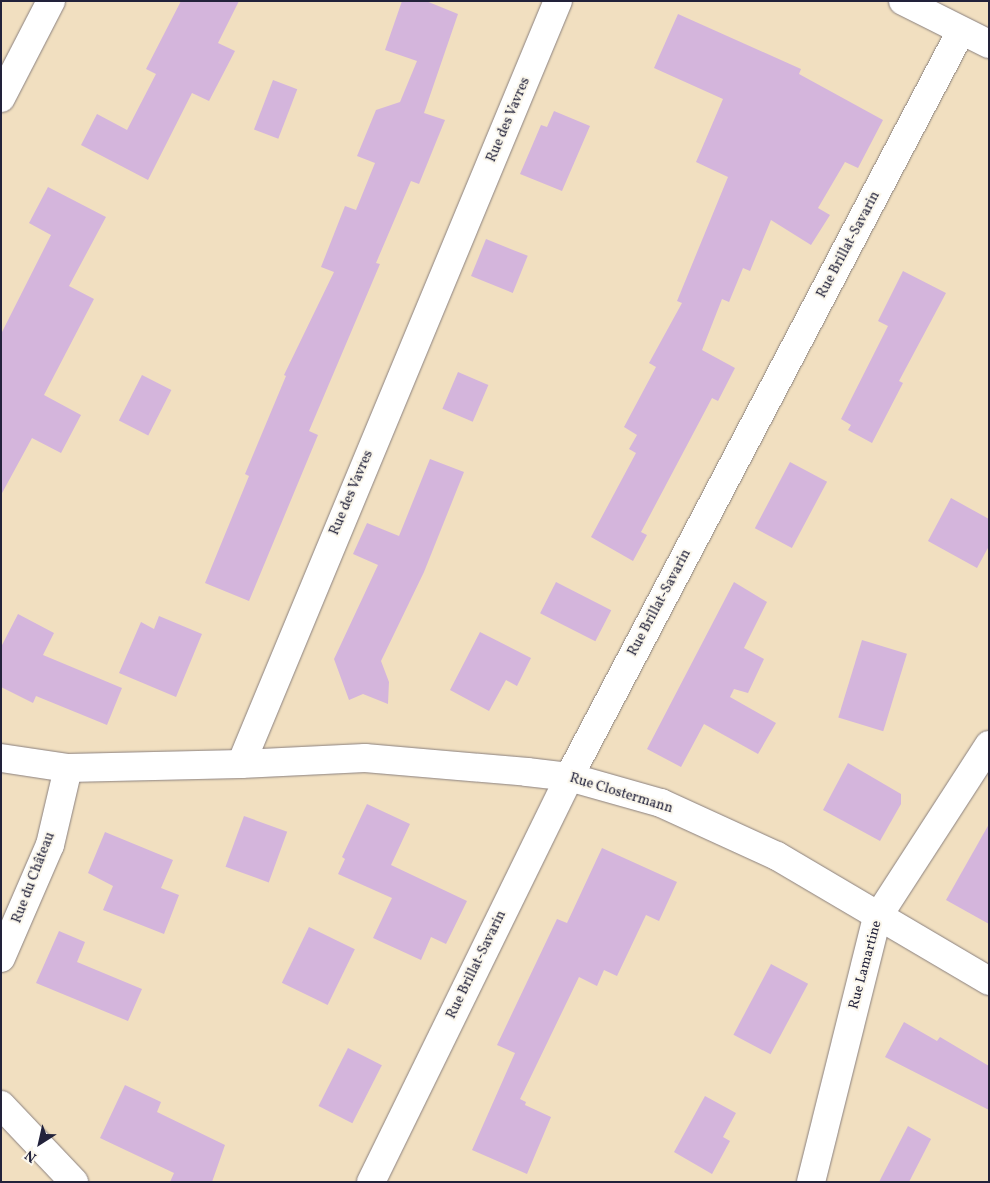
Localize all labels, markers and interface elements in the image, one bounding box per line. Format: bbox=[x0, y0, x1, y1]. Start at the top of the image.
street label: Rue des Vavres bbox=[483, 75, 535, 165]
street label: Rue Brillat-Savarin bbox=[814, 189, 884, 301]
street label: Rue des Vavres bbox=[326, 448, 378, 538]
street label: Rue Brillat-Savarin bbox=[625, 547, 695, 659]
street label: Rue Clostermann bbox=[567, 770, 675, 818]
street label: Rue du Château bbox=[9, 830, 59, 926]
street label: Rue Brillat-Savarin bbox=[443, 908, 511, 1022]
street label: Rue Lamartine bbox=[846, 919, 886, 1011]
north arrow bbox=[15, 1118, 65, 1168]
text: N bbox=[22, 1145, 41, 1166]

